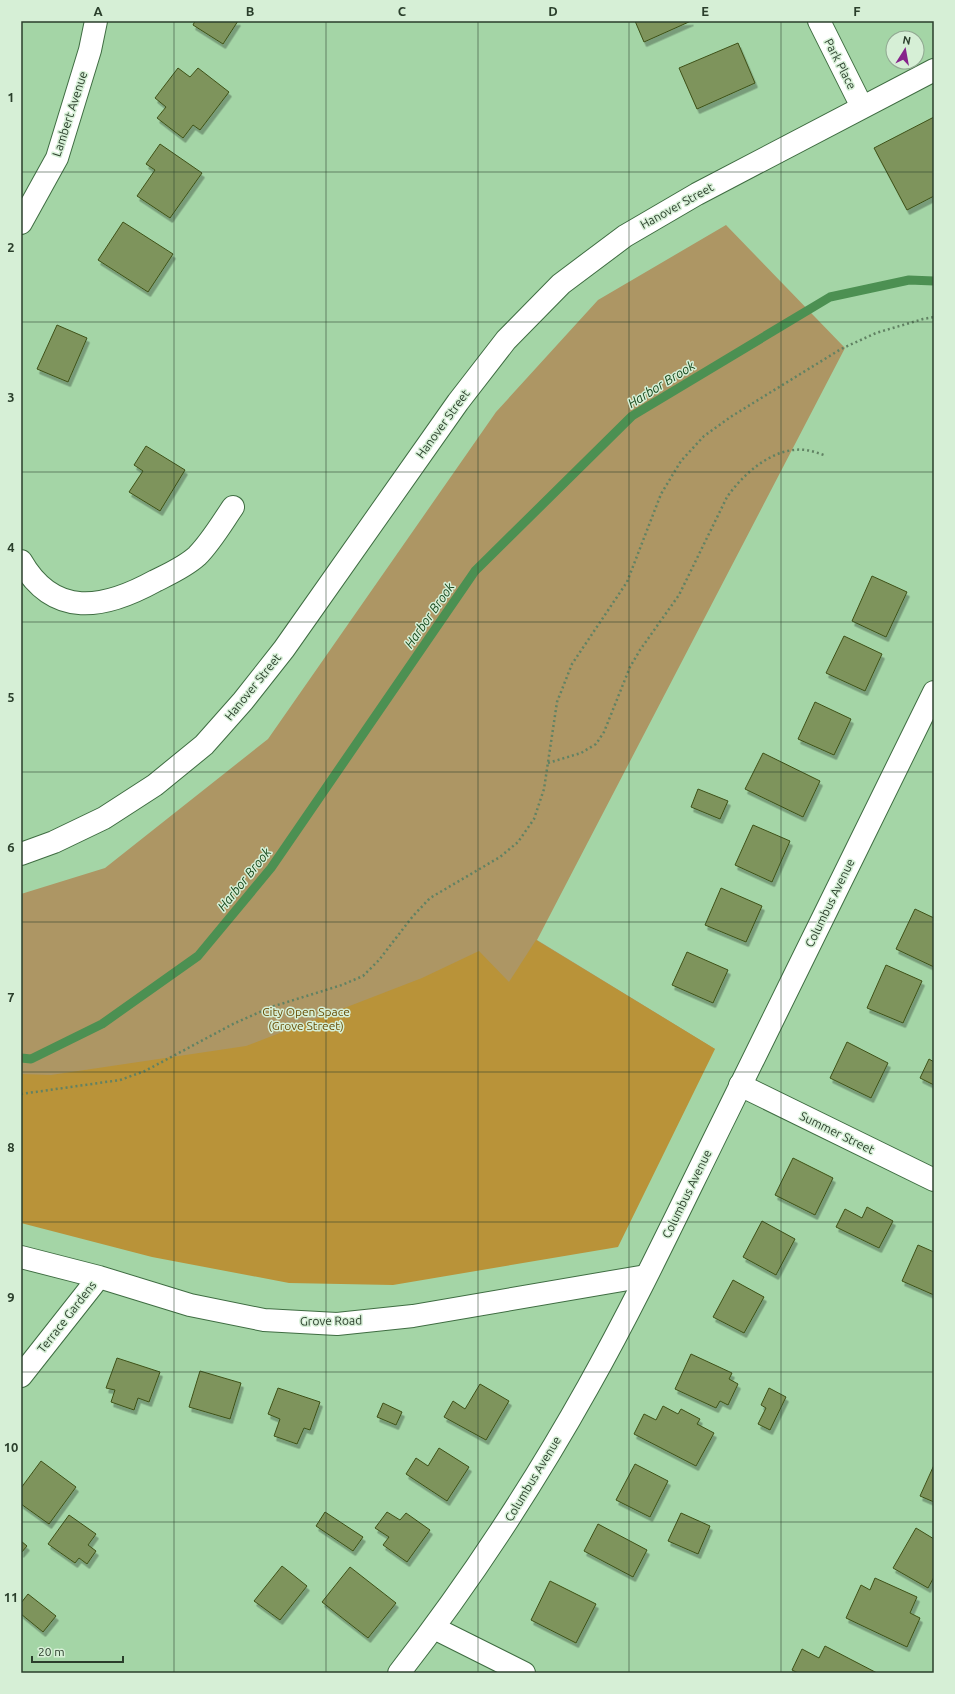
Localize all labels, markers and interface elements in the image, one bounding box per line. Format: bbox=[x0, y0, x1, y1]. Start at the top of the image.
text: A bbox=[93, 4, 103, 18]
text: B bbox=[246, 4, 255, 18]
text: C bbox=[398, 4, 407, 18]
text: D bbox=[548, 4, 558, 18]
text: E bbox=[701, 4, 709, 18]
text: F bbox=[853, 4, 861, 18]
north arrow bbox=[885, 30, 925, 70]
text: N bbox=[902, 34, 912, 47]
street label: Park Place bbox=[822, 36, 859, 91]
street label: Lambert Avenue bbox=[50, 70, 89, 158]
text: 1 bbox=[7, 90, 15, 104]
street label: Hanover Street bbox=[638, 180, 716, 231]
text: 2 bbox=[7, 240, 15, 254]
water label: Harbor Brook bbox=[625, 358, 697, 410]
street label: Hanover Street bbox=[413, 387, 472, 461]
text: 3 bbox=[7, 390, 15, 404]
text: 4 bbox=[7, 540, 15, 554]
water label: Harbor Brook bbox=[401, 579, 457, 650]
street label: Hanover Street bbox=[222, 651, 284, 722]
text: 5 bbox=[7, 690, 15, 704]
text: 6 bbox=[7, 840, 15, 854]
water label: Harbor Brook bbox=[214, 845, 274, 913]
street label: Columbus Avenue bbox=[802, 856, 857, 949]
text: 7 bbox=[7, 990, 15, 1004]
park label: City Open Space (Grove Street) bbox=[262, 1005, 350, 1033]
street label: Summer Street bbox=[798, 1109, 877, 1156]
text: 8 bbox=[7, 1140, 15, 1154]
street label: Columbus Avenue bbox=[659, 1147, 714, 1240]
street label: Terrace Gardens bbox=[35, 1278, 99, 1355]
text: 9 bbox=[7, 1290, 15, 1304]
street label: Grove Road bbox=[300, 1313, 362, 1328]
street label: Columbus Avenue bbox=[502, 1434, 563, 1524]
text: 10 bbox=[4, 1440, 18, 1454]
text: 11 bbox=[4, 1590, 18, 1604]
scale bar bbox=[32, 1638, 123, 1664]
text: 20 m bbox=[38, 1645, 65, 1658]

